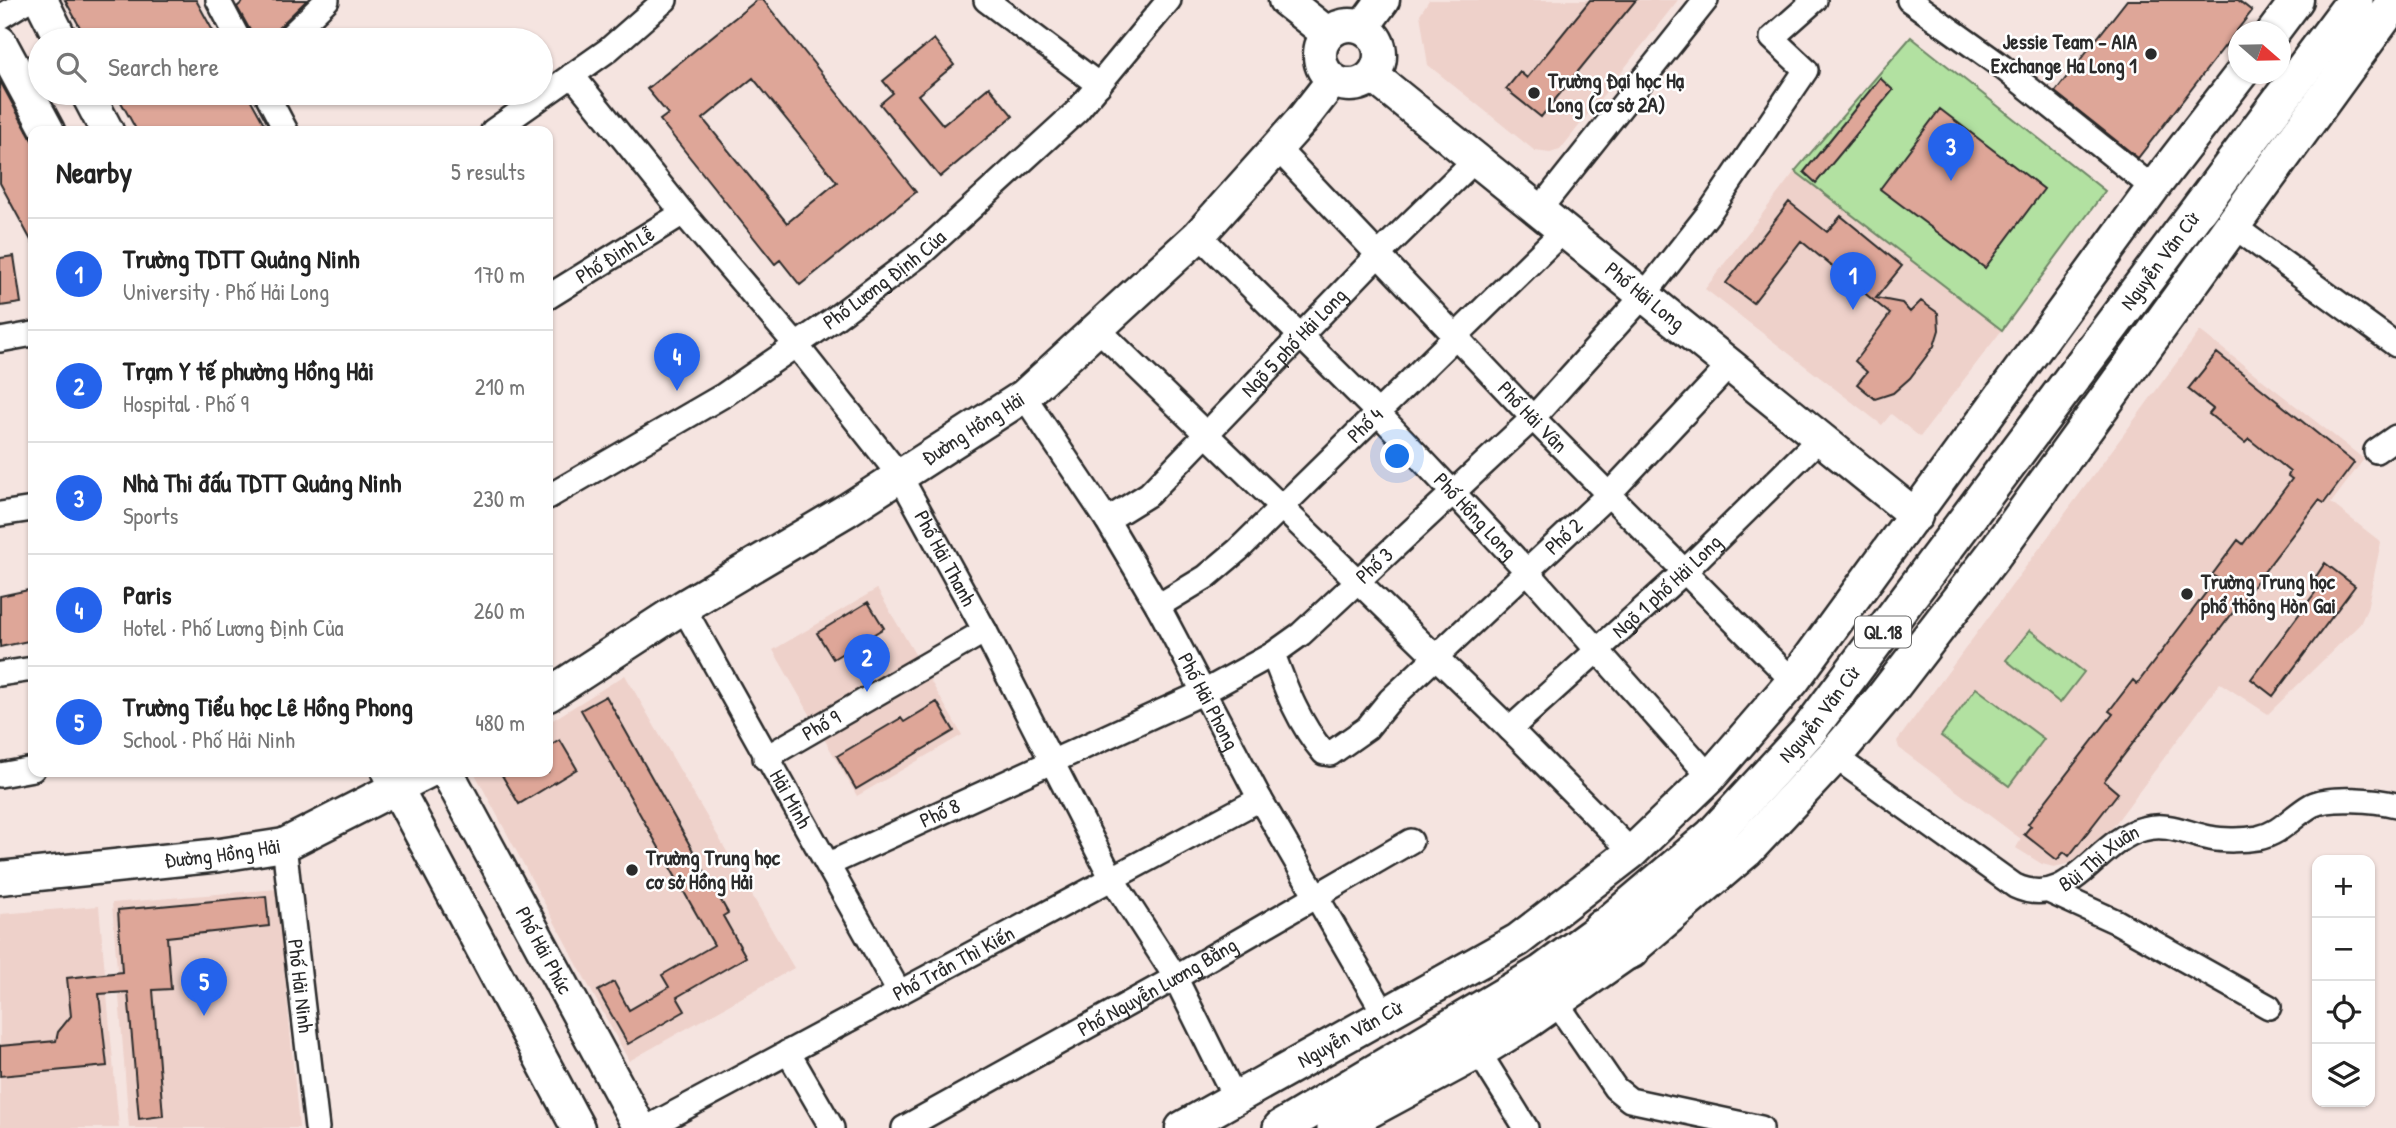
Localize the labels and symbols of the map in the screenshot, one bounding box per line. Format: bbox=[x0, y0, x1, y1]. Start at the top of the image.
north arrow bbox=[2228, 21, 2291, 84]
place label: Jessie Team - AIA Exchange Ha Long 1 bbox=[1991, 27, 2138, 81]
marker: Jessie Team - AIA Exchange Ha Long 1 bbox=[2143, 46, 2159, 62]
place label: Trường Đại học Hạ Long (cơ sở 2A) bbox=[1547, 66, 1685, 120]
marker: Trường Đại học Hạ Long (cơ sở 2A) bbox=[1526, 85, 1542, 101]
pin: 3 bbox=[1928, 123, 1974, 181]
street label: Nguyễn Văn Cừ bbox=[2113, 205, 2206, 316]
street label: Phố Đinh Lễ bbox=[570, 219, 660, 290]
street label: Phố Lương Định Của bbox=[817, 223, 952, 336]
pin: 1 bbox=[1830, 252, 1876, 310]
street label: Phố Hải Long bbox=[1599, 255, 1691, 337]
street label: Ngõ 5 phố Hải Long bbox=[1234, 281, 1353, 403]
pin: 4 bbox=[654, 333, 700, 391]
street label: Phố Hải Vân bbox=[1491, 374, 1574, 459]
street label: Đường Hồng Hải bbox=[916, 384, 1030, 472]
street label: Phố 4 bbox=[1340, 400, 1389, 449]
your location bbox=[1380, 439, 1414, 473]
street label: Phố Hồng Long bbox=[1427, 466, 1524, 565]
street label: Phố Hải Thanh bbox=[908, 505, 984, 611]
street label: Phố 2 bbox=[1538, 511, 1589, 561]
street label: Ngõ 1 phố Hải Long bbox=[1605, 528, 1728, 644]
street label: Phố 3 bbox=[1349, 541, 1399, 590]
place label: Trường Trung học phổ thông Hòn Gai bbox=[2200, 567, 2336, 621]
marker: Trường Trung học phổ thông Hòn Gai bbox=[2179, 586, 2195, 602]
road number: QL.18 bbox=[1855, 617, 1911, 648]
pin: 2 bbox=[844, 634, 890, 692]
street label: Phố Hải Phong bbox=[1171, 647, 1246, 755]
street label: Nguyễn Văn Cừ bbox=[1772, 659, 1867, 769]
street label: Phố 9 bbox=[796, 702, 846, 748]
street label: Hải Minh bbox=[763, 764, 819, 833]
street label: Phố 8 bbox=[915, 791, 965, 834]
street label: Bùi Thị Xuân bbox=[2053, 817, 2143, 898]
street label: Đường Hồng Hải bbox=[163, 831, 283, 875]
place label: Trường Trung học cơ sở Hồng Hải bbox=[645, 843, 781, 897]
marker: Trường Trung học cơ sở Hồng Hải bbox=[624, 862, 640, 878]
street label: Phố Hải Phúc bbox=[509, 901, 580, 1000]
street label: Phố Trần Thì Kiến bbox=[887, 918, 1020, 1008]
street label: Phố Nguyễn Lương Bằng bbox=[1072, 930, 1242, 1043]
street label: Phố Hải Ninh bbox=[281, 938, 321, 1035]
pin: 5 bbox=[181, 958, 227, 1016]
street label: Nguyễn Văn Cừ bbox=[1292, 992, 1408, 1075]

